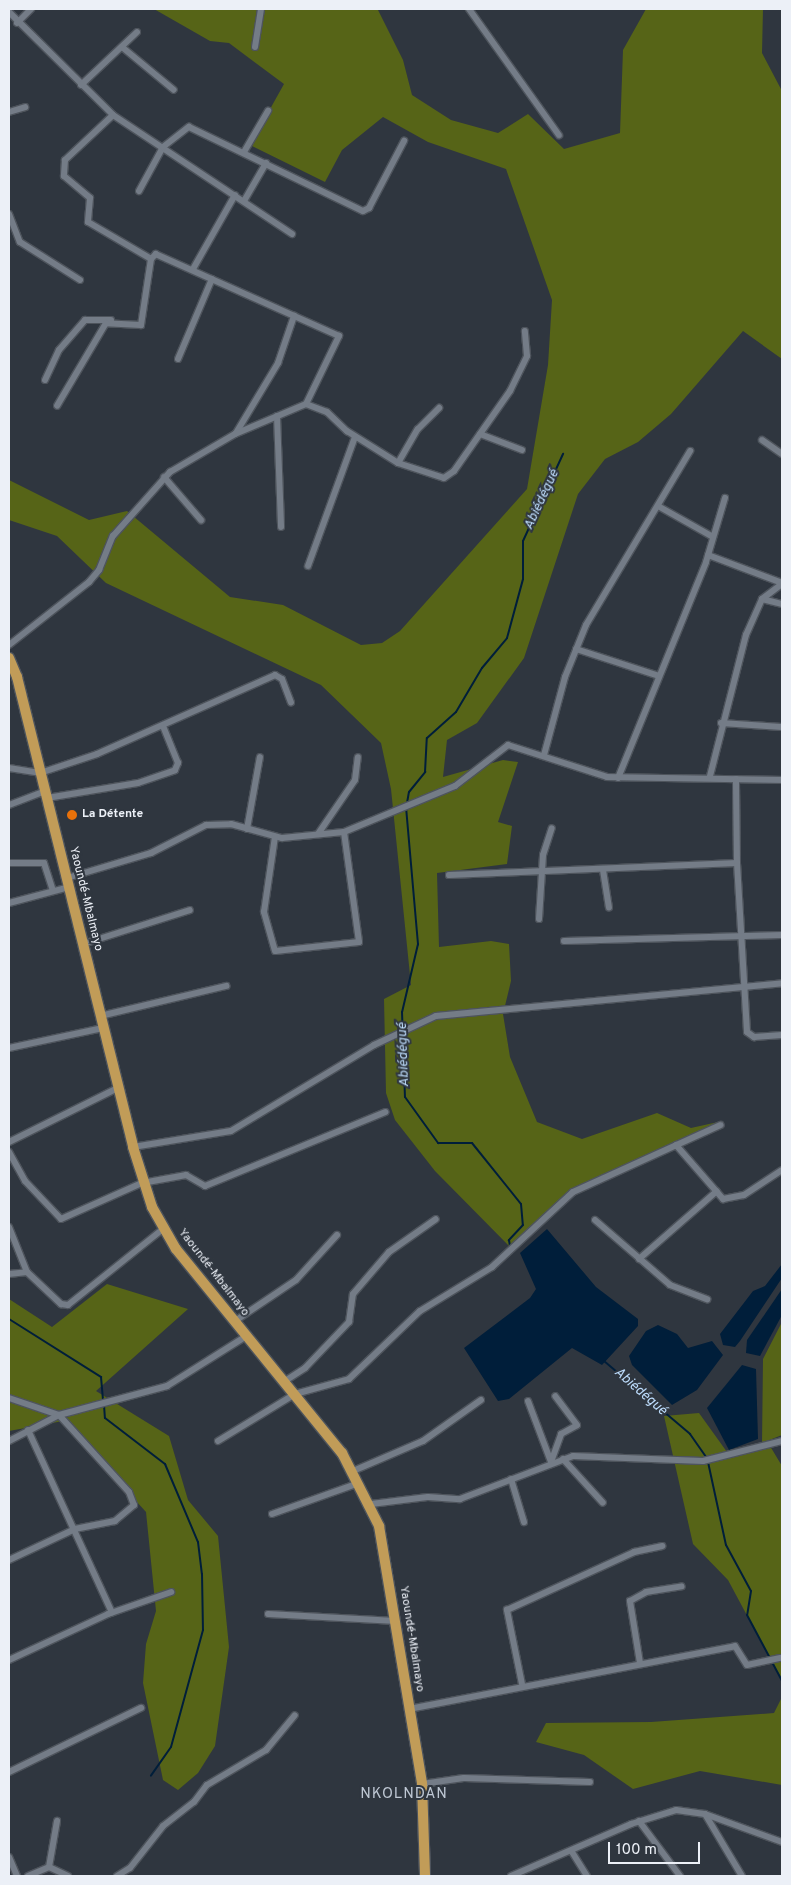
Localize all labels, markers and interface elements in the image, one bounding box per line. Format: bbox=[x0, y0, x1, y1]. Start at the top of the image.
water label: Abiédégué bbox=[521, 467, 563, 533]
place label: La Détente bbox=[82, 808, 143, 822]
marker: La Détente bbox=[66, 809, 78, 821]
street label: Yaoundé-Mbalmayo bbox=[65, 845, 105, 953]
water label: Abiédégué bbox=[394, 1022, 414, 1088]
street label: Yaoundé-Mbalmayo bbox=[174, 1226, 252, 1320]
water label: Abiédégué bbox=[610, 1364, 670, 1420]
street label: Yaoundé-Mbalmayo bbox=[396, 1585, 426, 1693]
district label: NKOLNDAN bbox=[359, 1786, 449, 1804]
scale bar bbox=[611, 1832, 704, 1864]
text: 100 m bbox=[616, 1841, 657, 1860]

